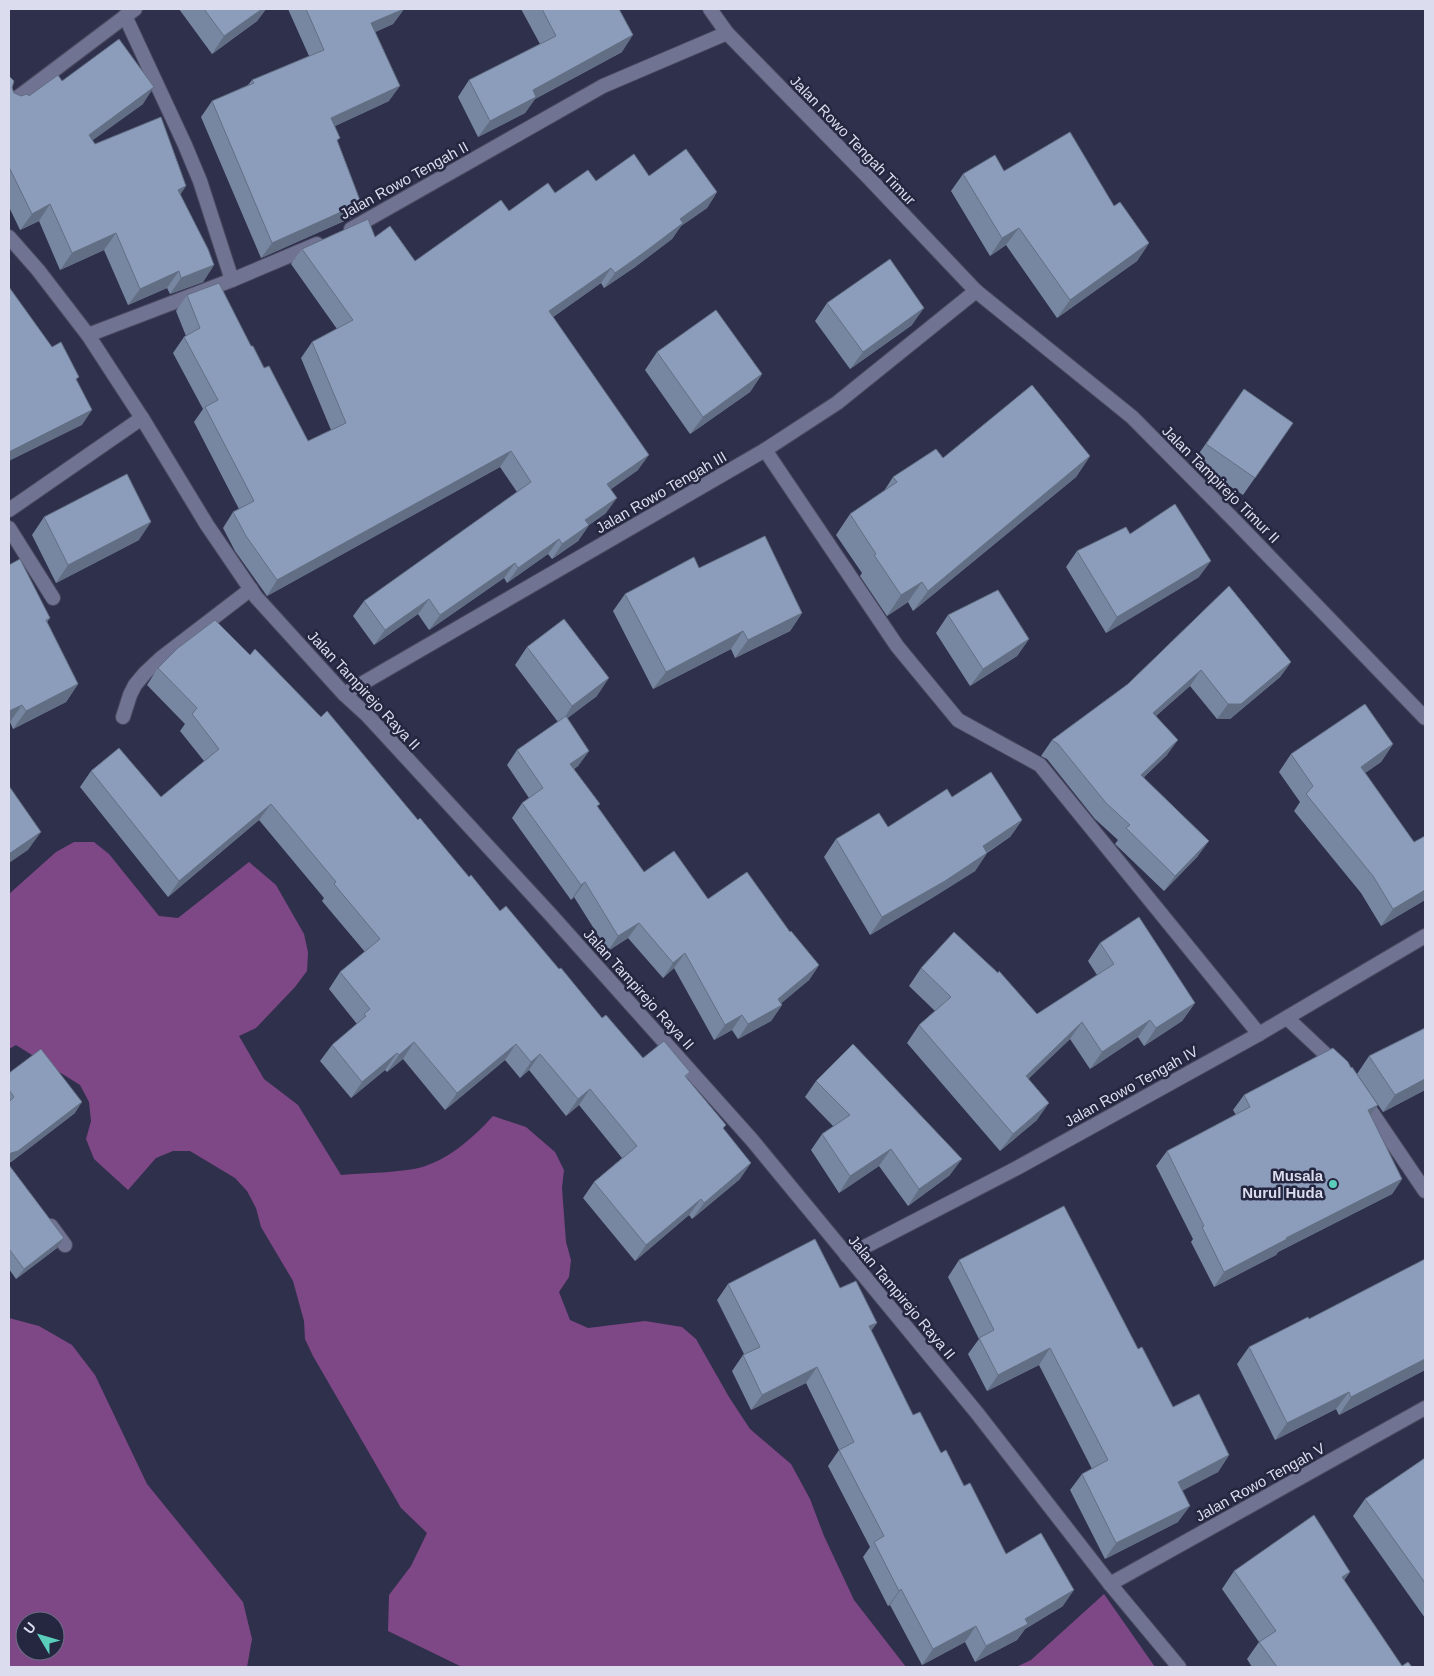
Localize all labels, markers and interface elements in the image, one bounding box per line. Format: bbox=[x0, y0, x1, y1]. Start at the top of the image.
street label: Jalan Rowo Tengah Timur bbox=[787, 72, 919, 208]
street label: Jalan Rowo Tengah II bbox=[337, 138, 471, 222]
street label: Jalan Tampirejo Timur II bbox=[1159, 422, 1283, 546]
street label: Jalan Rowo Tengah III bbox=[593, 448, 729, 536]
street label: Jalan Tampirejo Raya II bbox=[304, 627, 424, 753]
street label: Jalan Tampirejo Raya II bbox=[580, 925, 698, 1053]
street label: Jalan Rowo Tengah IV bbox=[1061, 1042, 1201, 1130]
place label: Musala Nurul Huda bbox=[1242, 1167, 1324, 1201]
marker: Musala Nurul Huda bbox=[1327, 1178, 1339, 1190]
street label: Jalan Tampirejo Raya II bbox=[845, 1232, 959, 1362]
street label: Jalan Rowo Tengah V bbox=[1192, 1439, 1328, 1525]
north arrow bbox=[15, 1611, 65, 1661]
text: U bbox=[20, 1619, 39, 1637]

